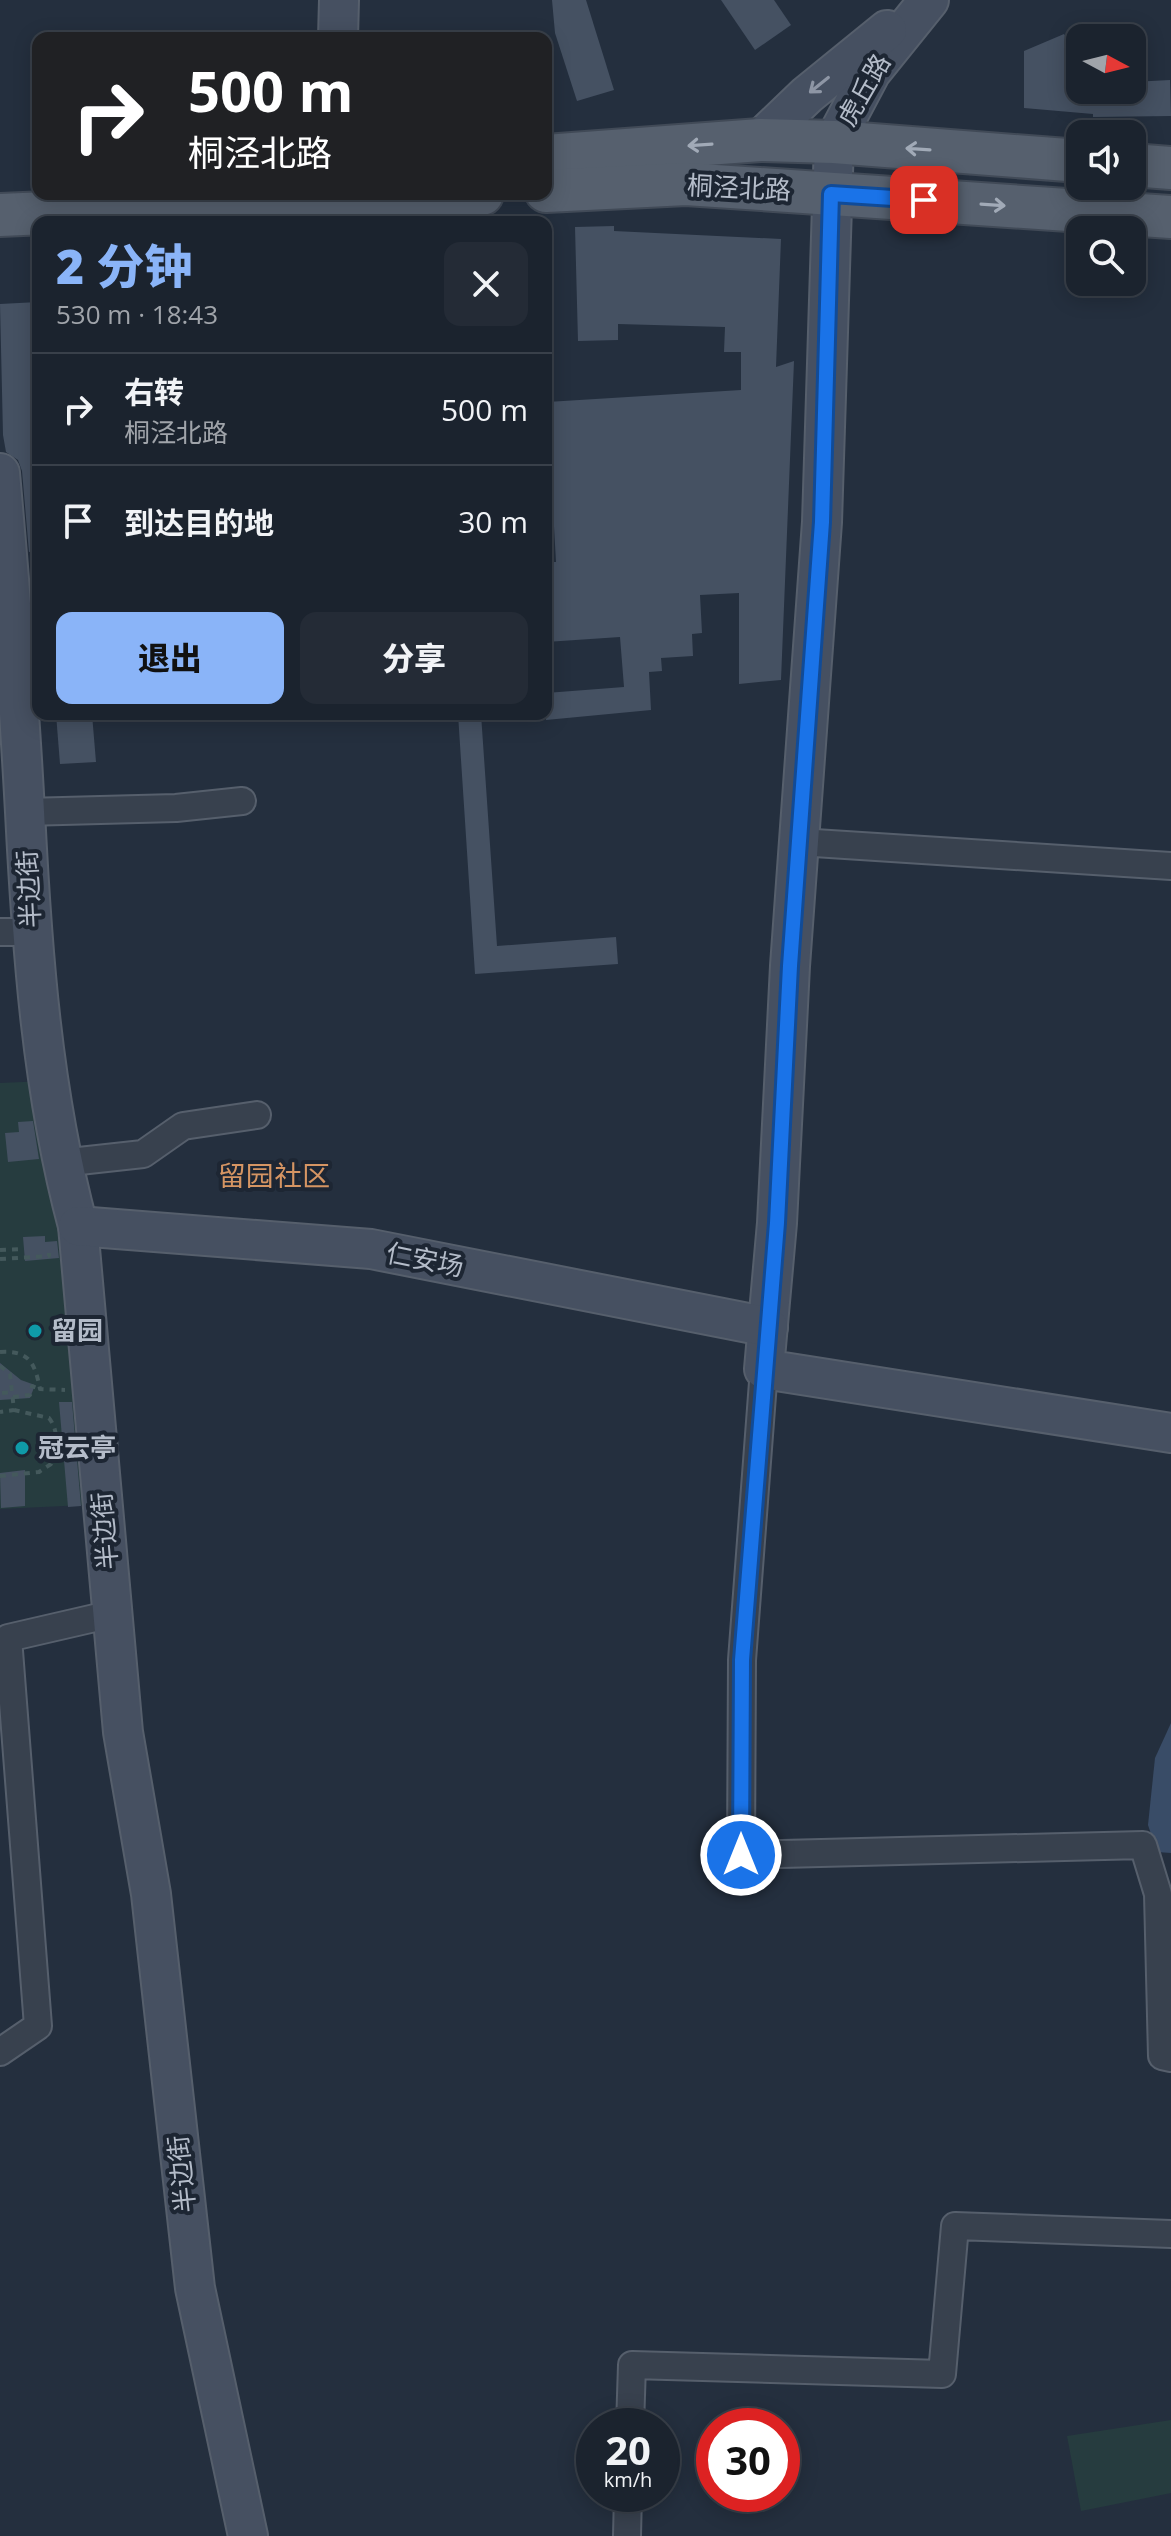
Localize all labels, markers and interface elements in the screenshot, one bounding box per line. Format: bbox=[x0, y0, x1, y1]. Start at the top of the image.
north arrow bbox=[1066, 24, 1146, 104]
map controls bbox=[1066, 24, 1146, 296]
street label: 虎丘路 bbox=[828, 47, 898, 132]
text: 500 m bbox=[188, 52, 354, 128]
icon: right bbox=[56, 64, 160, 168]
one-way arrow bbox=[809, 76, 830, 93]
button: sound bbox=[1066, 120, 1146, 200]
text: 桐泾北路 bbox=[188, 128, 332, 177]
one-way arrow bbox=[688, 138, 714, 153]
one-way arrow bbox=[906, 141, 932, 156]
street label: 桐泾北路 bbox=[686, 166, 792, 208]
pin bbox=[890, 166, 958, 234]
icon: arrive bbox=[902, 178, 946, 222]
one-way arrow bbox=[979, 198, 1006, 213]
button: search bbox=[1066, 216, 1146, 296]
text: 2 分钟 bbox=[56, 233, 193, 298]
button: close bbox=[444, 242, 528, 326]
text: 530 m · 18:43 bbox=[56, 296, 218, 332]
text: 右转 bbox=[124, 371, 184, 412]
icon: right bbox=[56, 387, 100, 431]
text: 500 m bbox=[441, 389, 528, 430]
text: 桐泾北路 bbox=[124, 414, 228, 450]
icon: arrive bbox=[56, 499, 100, 543]
text: 30 m bbox=[458, 501, 528, 542]
text: 到达目的地 bbox=[124, 502, 274, 543]
button: 退出 bbox=[56, 612, 284, 704]
button: 分享 bbox=[300, 612, 528, 704]
street label: 半边街 bbox=[8, 849, 48, 929]
district label: 留园社区 bbox=[218, 1156, 330, 1194]
street label: 仁安场 bbox=[383, 1234, 467, 1284]
place label: 留园 bbox=[51, 1312, 103, 1348]
marker: 留园 bbox=[26, 1322, 44, 1340]
place label: 冠云亭 bbox=[38, 1429, 116, 1465]
marker: 冠云亭 bbox=[13, 1439, 31, 1457]
street label: 半边街 bbox=[83, 1491, 125, 1572]
position arrow bbox=[699, 1813, 783, 1897]
street label: 半边街 bbox=[159, 2133, 203, 2215]
speed limit sign: 30 bbox=[696, 2408, 800, 2512]
text: 20 bbox=[605, 2422, 651, 2477]
text: km/h bbox=[604, 2466, 652, 2493]

